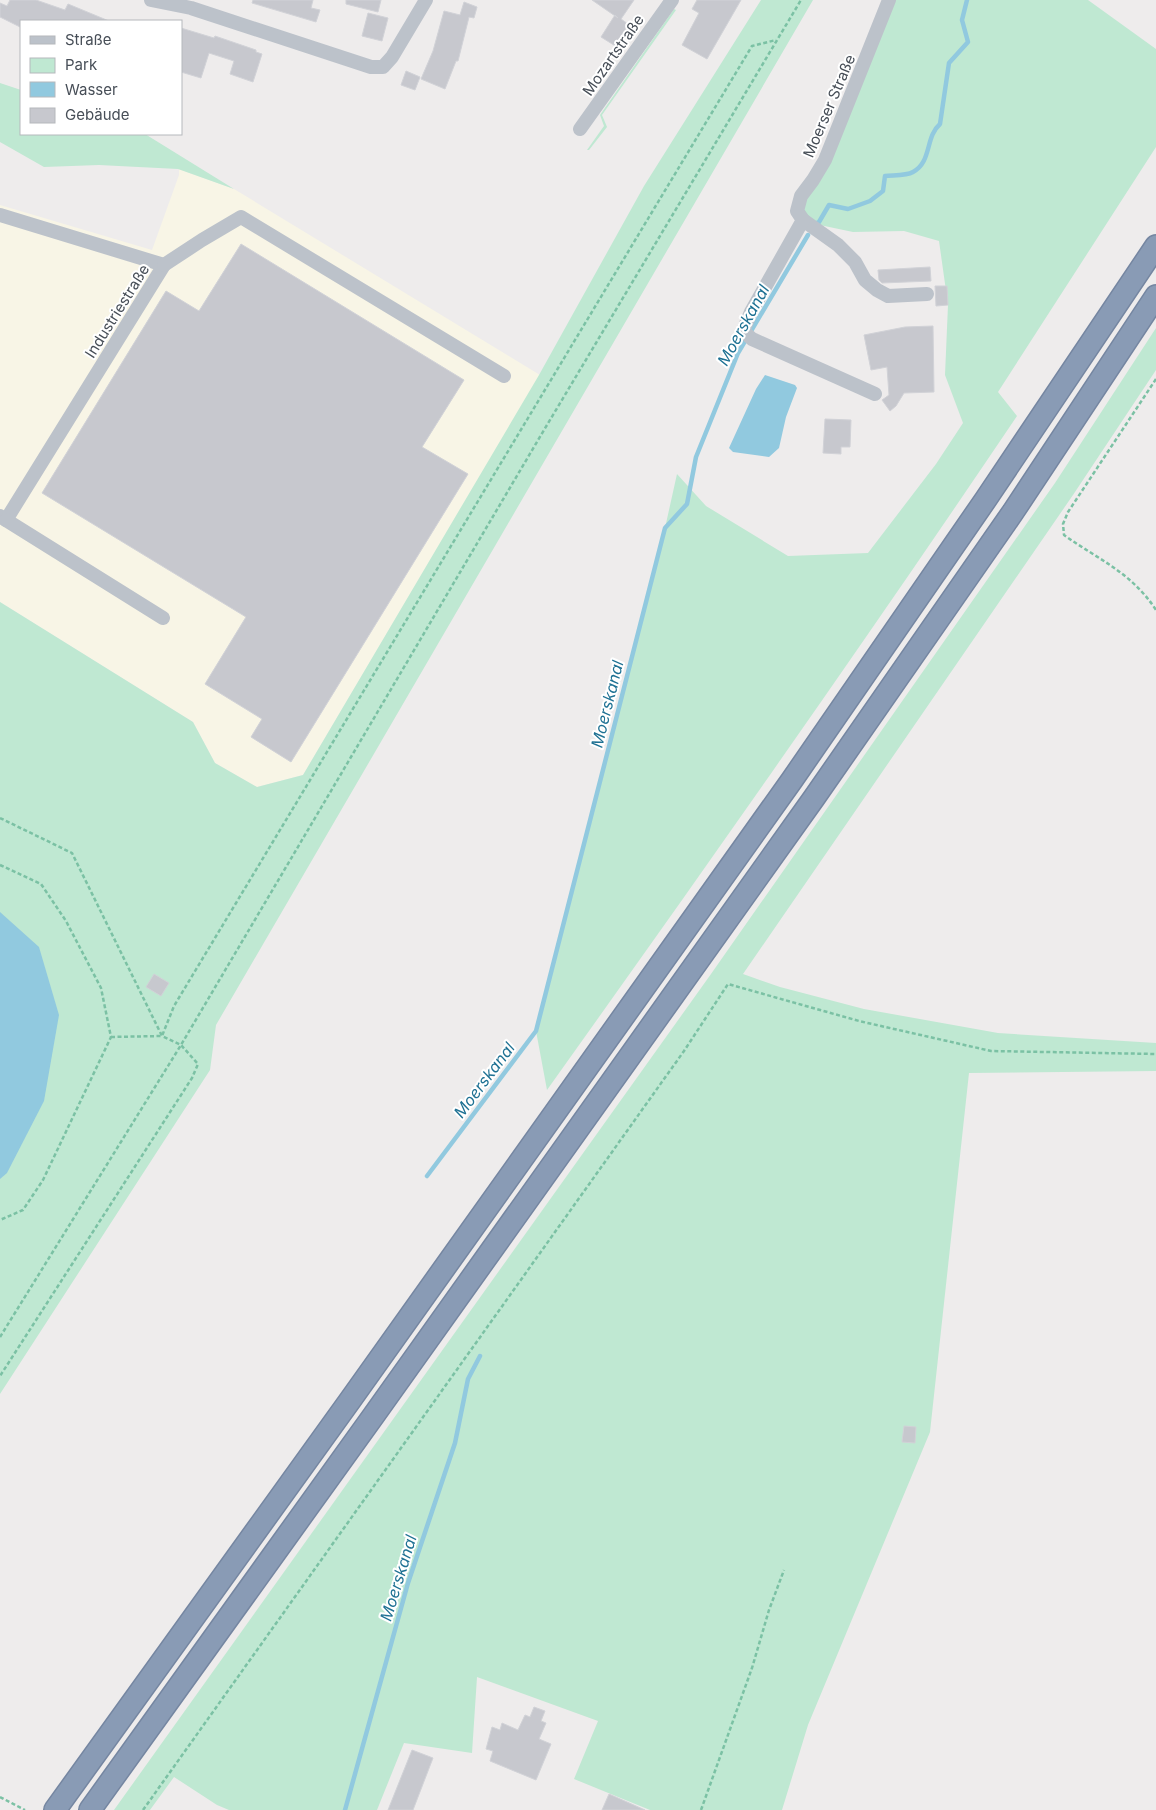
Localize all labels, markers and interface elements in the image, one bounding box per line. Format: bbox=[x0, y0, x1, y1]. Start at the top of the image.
street label: Mozartstraße bbox=[578, 11, 648, 99]
legend bbox=[20, 20, 182, 135]
text: Straße bbox=[65, 30, 112, 49]
street label: Moerser Straße bbox=[799, 52, 859, 160]
text: Park bbox=[65, 55, 98, 74]
text: Wasser bbox=[65, 80, 118, 99]
text: Gebäude bbox=[65, 105, 130, 124]
street label: Industriestraße bbox=[81, 261, 153, 361]
water label: Moerskanal bbox=[713, 281, 773, 369]
water label: Moerskanal bbox=[587, 658, 628, 750]
water label: Moerskanal bbox=[449, 1038, 519, 1122]
water label: Moerskanal bbox=[375, 1532, 421, 1624]

